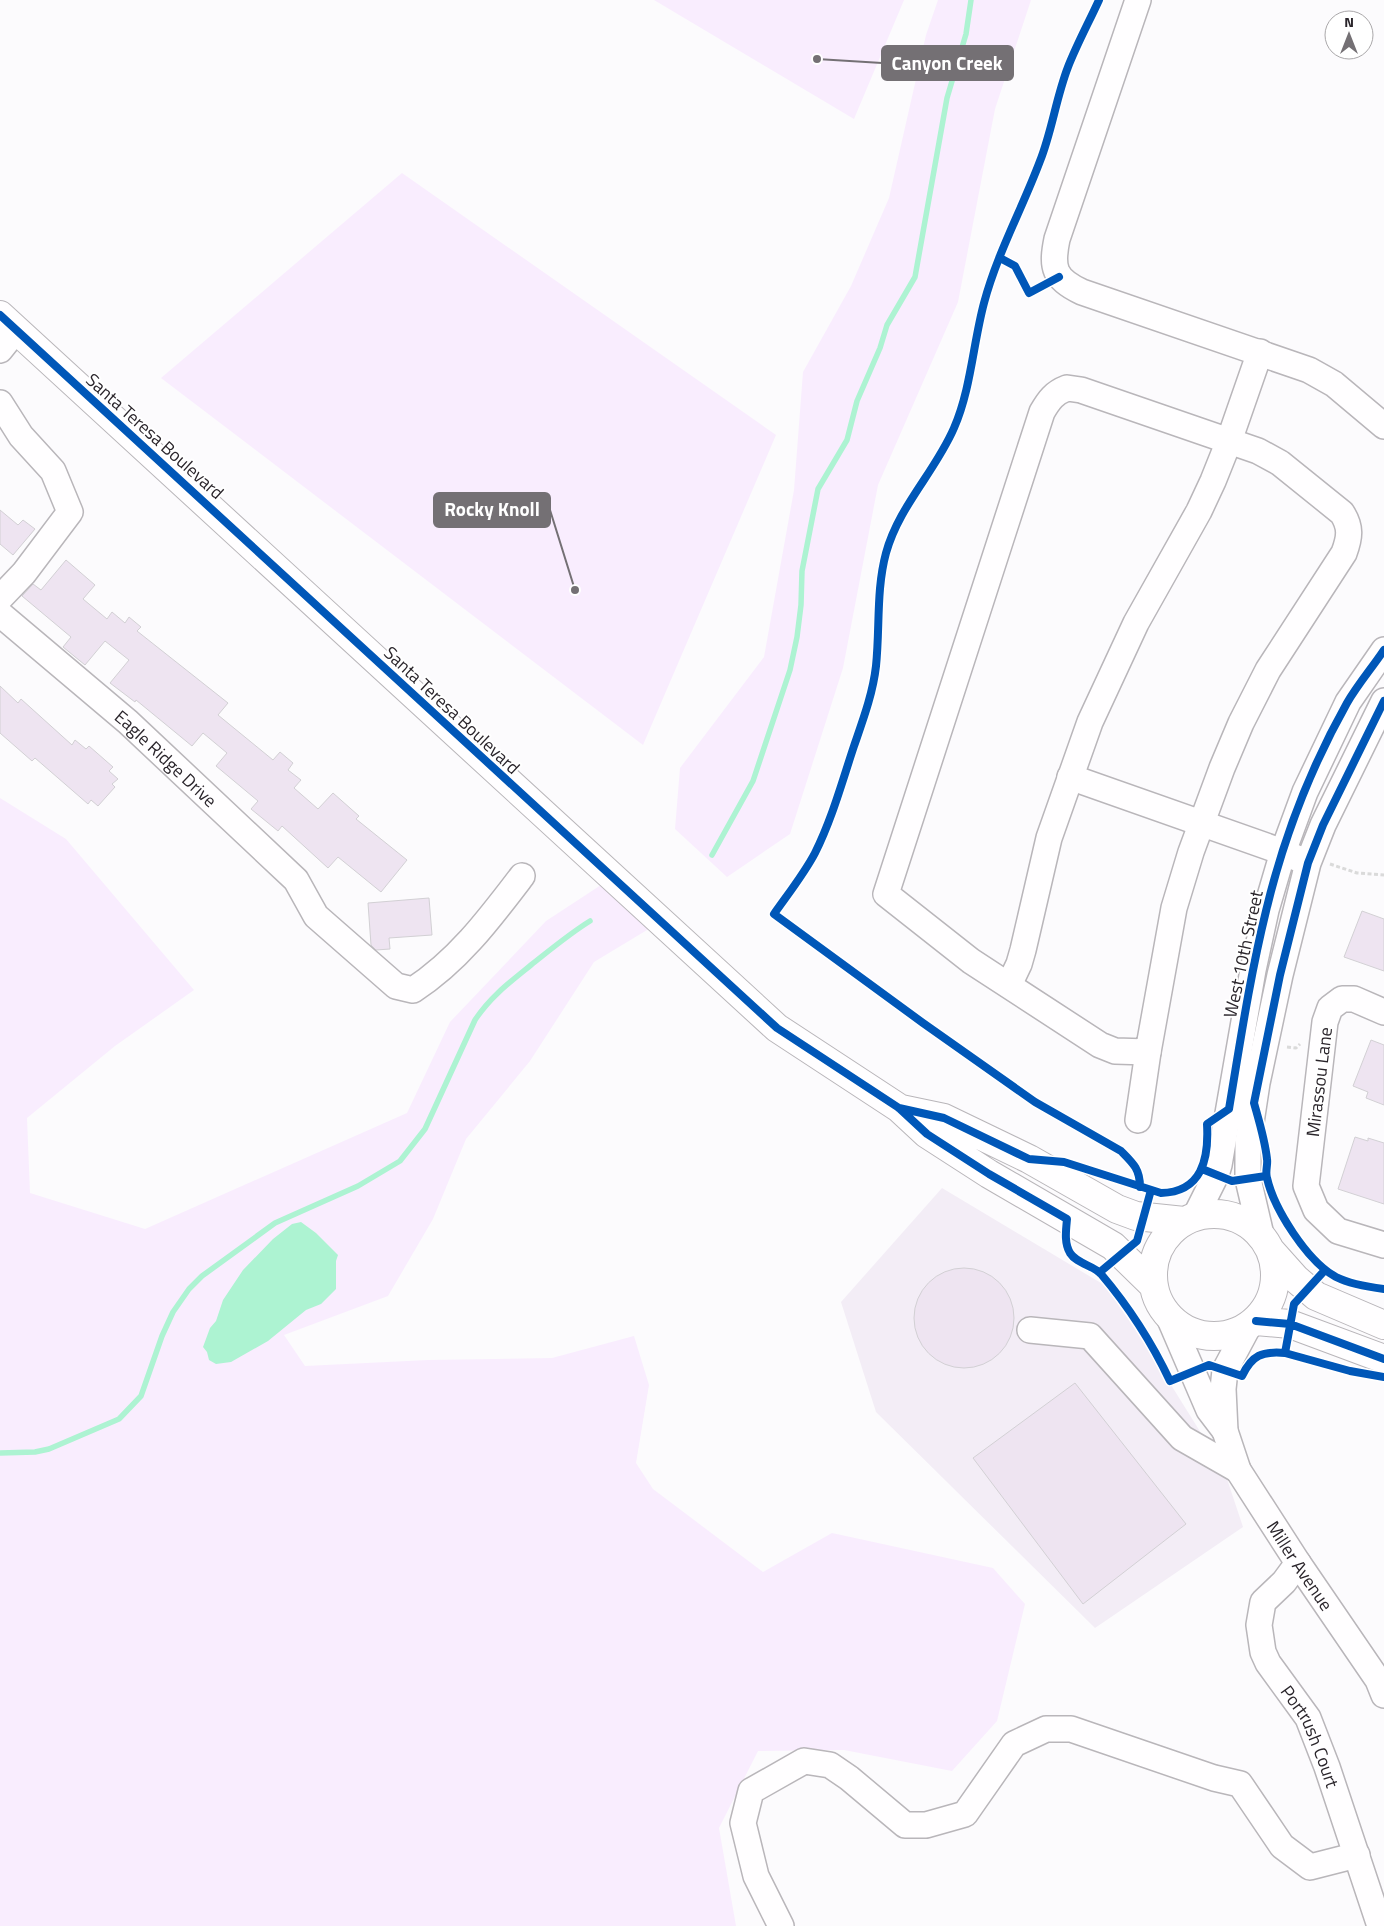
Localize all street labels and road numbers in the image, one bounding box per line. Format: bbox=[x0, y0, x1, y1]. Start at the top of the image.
street label: Santa Teresa Boulevard bbox=[80, 367, 230, 505]
street label: Santa Teresa Boulevard bbox=[378, 640, 526, 780]
street label: Eagle Ridge Drive bbox=[109, 703, 224, 813]
street label: West 10th Street bbox=[1216, 887, 1270, 1020]
street label: Mirassou Lane bbox=[1299, 1026, 1339, 1138]
street label: Miller Avenue bbox=[1261, 1515, 1340, 1616]
street label: Portrush Court bbox=[1275, 1679, 1347, 1792]

